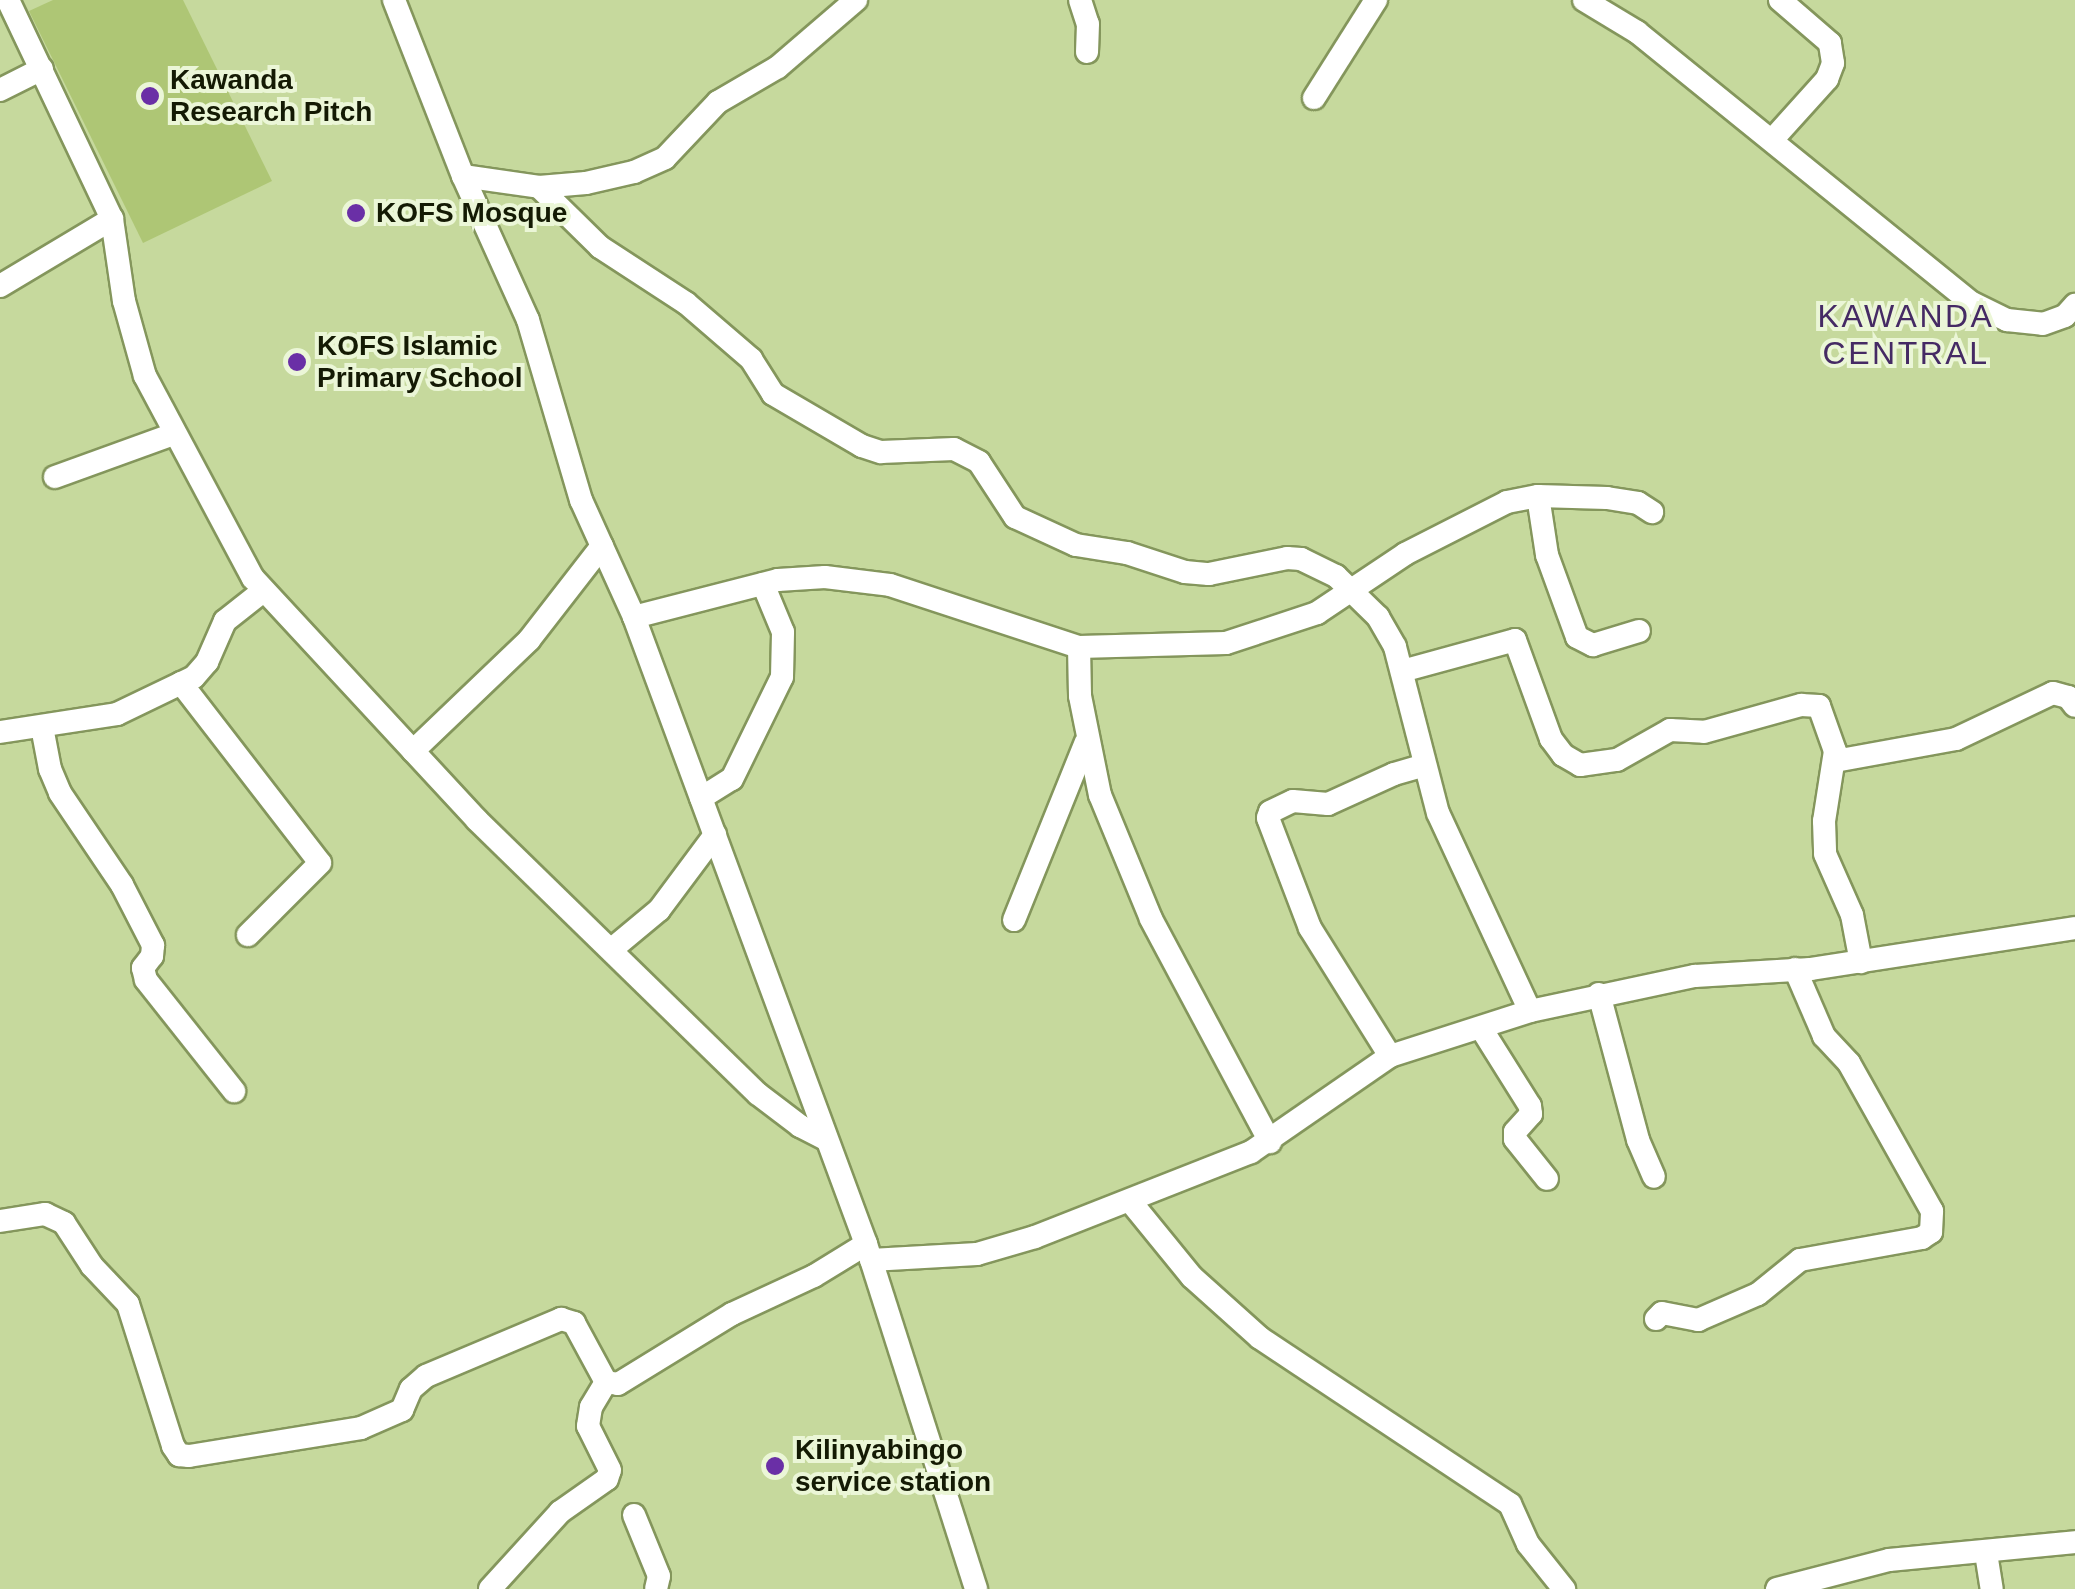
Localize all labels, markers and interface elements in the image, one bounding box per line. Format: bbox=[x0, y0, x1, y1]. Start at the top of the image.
place label: Kawanda Research Pitch bbox=[170, 63, 372, 129]
marker: Kawanda Research Pitch bbox=[139, 85, 161, 107]
place label: KOFS Mosque bbox=[376, 196, 567, 230]
marker: KOFS Mosque bbox=[345, 202, 367, 224]
district label: KAWANDA CENTRAL bbox=[1818, 298, 1994, 373]
place label: KOFS Islamic Primary School bbox=[317, 329, 522, 395]
marker: KOFS Islamic Primary School bbox=[286, 351, 308, 373]
place label: Kilinyabingo service station bbox=[795, 1433, 991, 1499]
marker: Kilinyabingo service station bbox=[764, 1455, 786, 1477]

